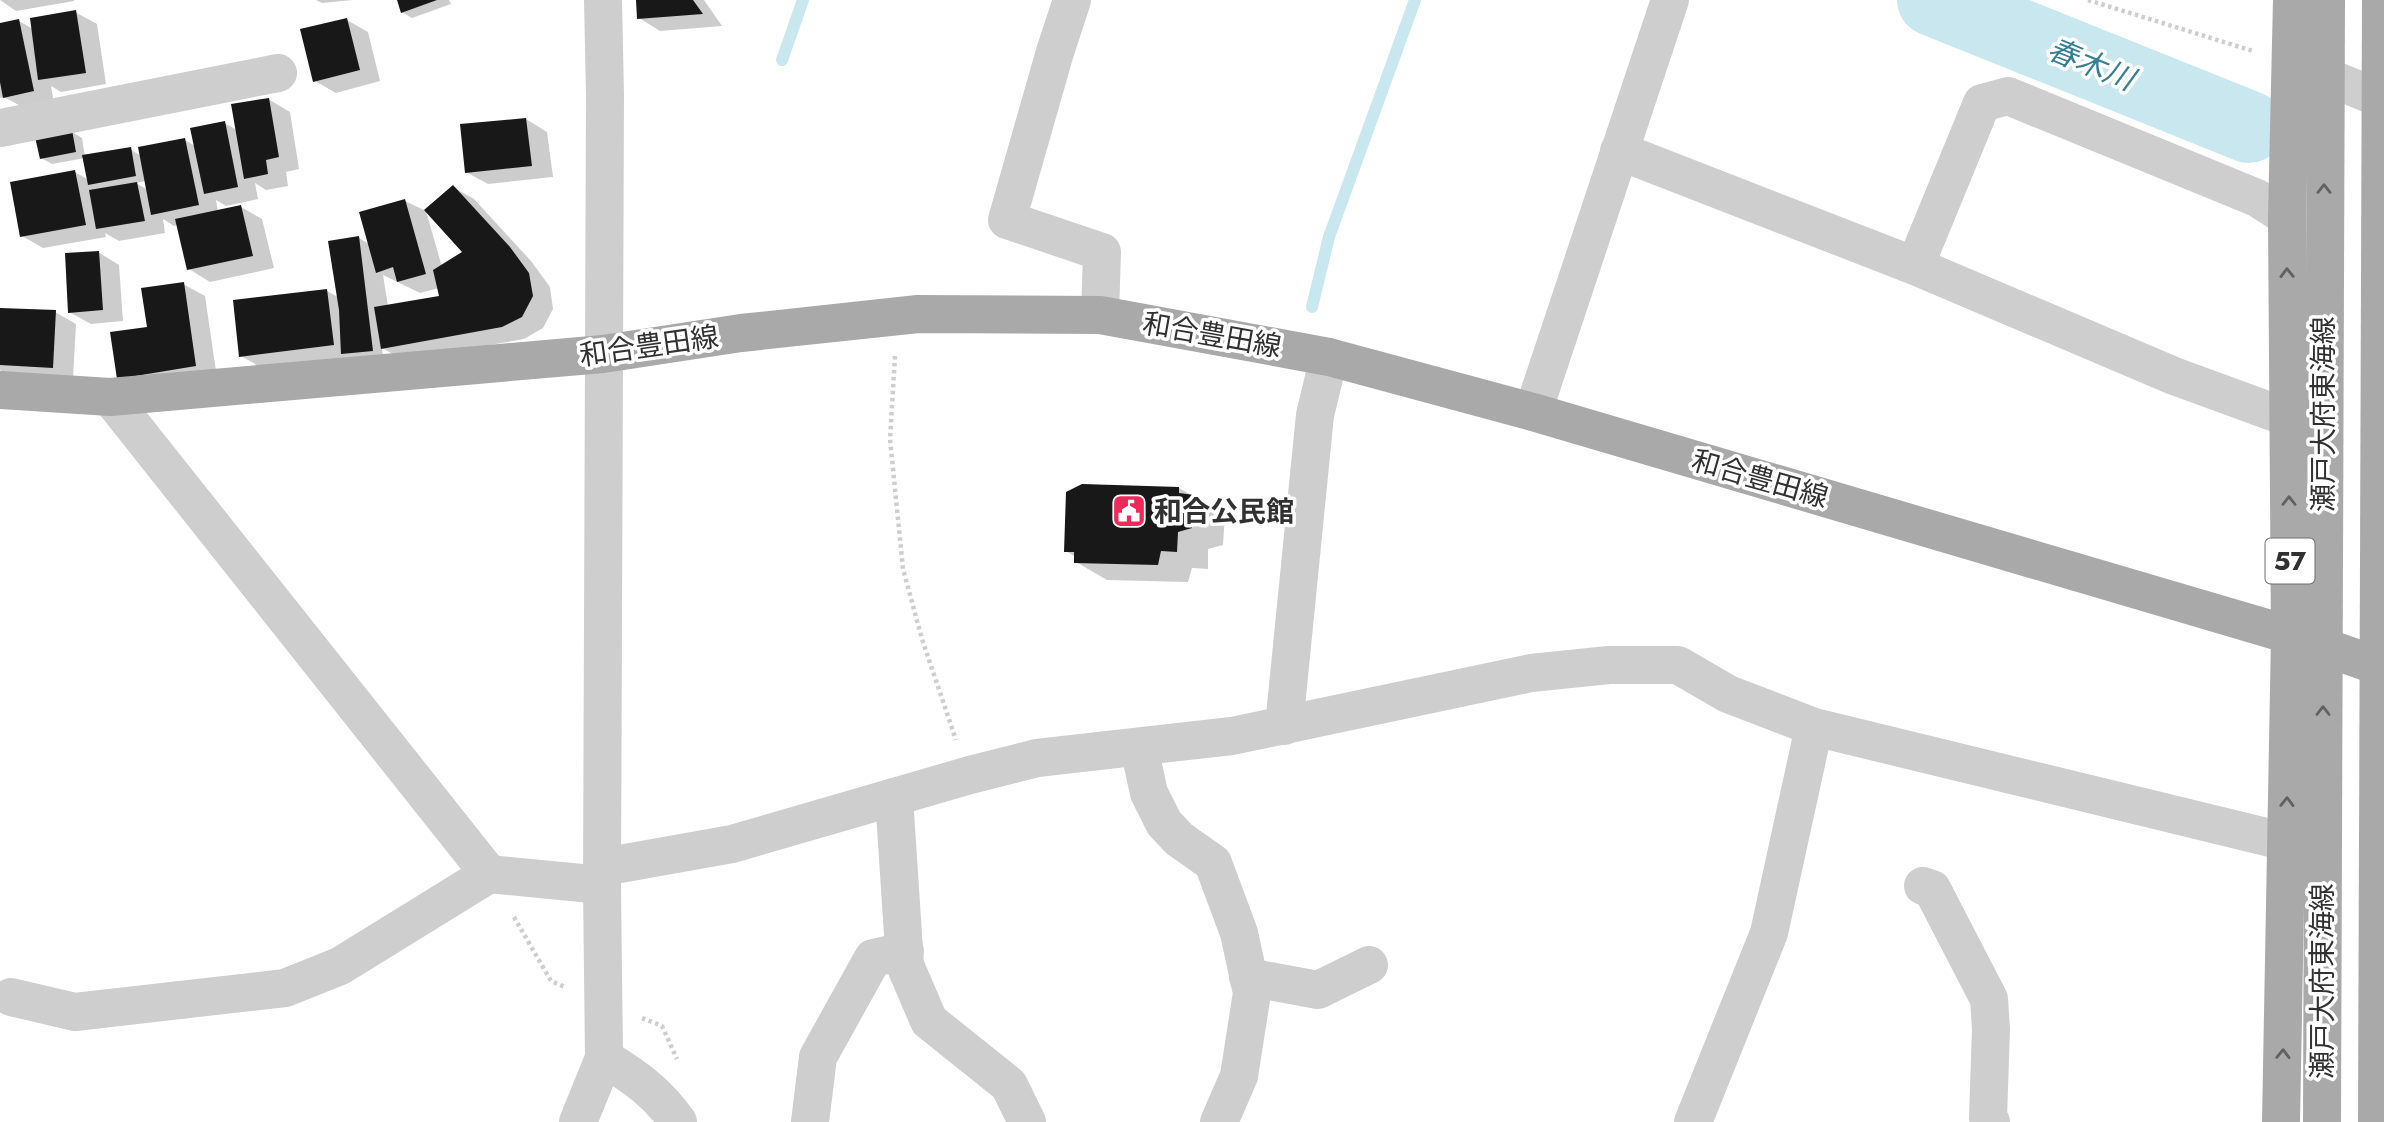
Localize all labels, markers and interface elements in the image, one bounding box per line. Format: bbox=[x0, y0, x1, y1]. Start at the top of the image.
water label: 春木川 bbox=[2041, 27, 2144, 102]
one-way arrow bbox=[2316, 184, 2332, 194]
one-way arrow bbox=[2280, 268, 2295, 279]
street label: 和合豊田線 bbox=[1139, 303, 1285, 367]
street label: 和合豊田線 bbox=[577, 316, 721, 376]
street label: 瀬戸大府東海線 bbox=[2303, 316, 2344, 512]
street label: 和合豊田線 bbox=[1687, 440, 1833, 518]
place label: 和合公民館 bbox=[1154, 491, 1294, 532]
public building icon: 和合公民館 bbox=[1110, 492, 1148, 530]
one-way arrow bbox=[2282, 495, 2297, 506]
road number: 57 bbox=[2266, 538, 2314, 583]
one-way arrow bbox=[2315, 705, 2331, 716]
one-way arrow bbox=[2279, 796, 2295, 807]
street label: 瀬戸大府東海線 bbox=[2302, 883, 2343, 1079]
one-way arrow bbox=[2275, 1048, 2290, 1059]

